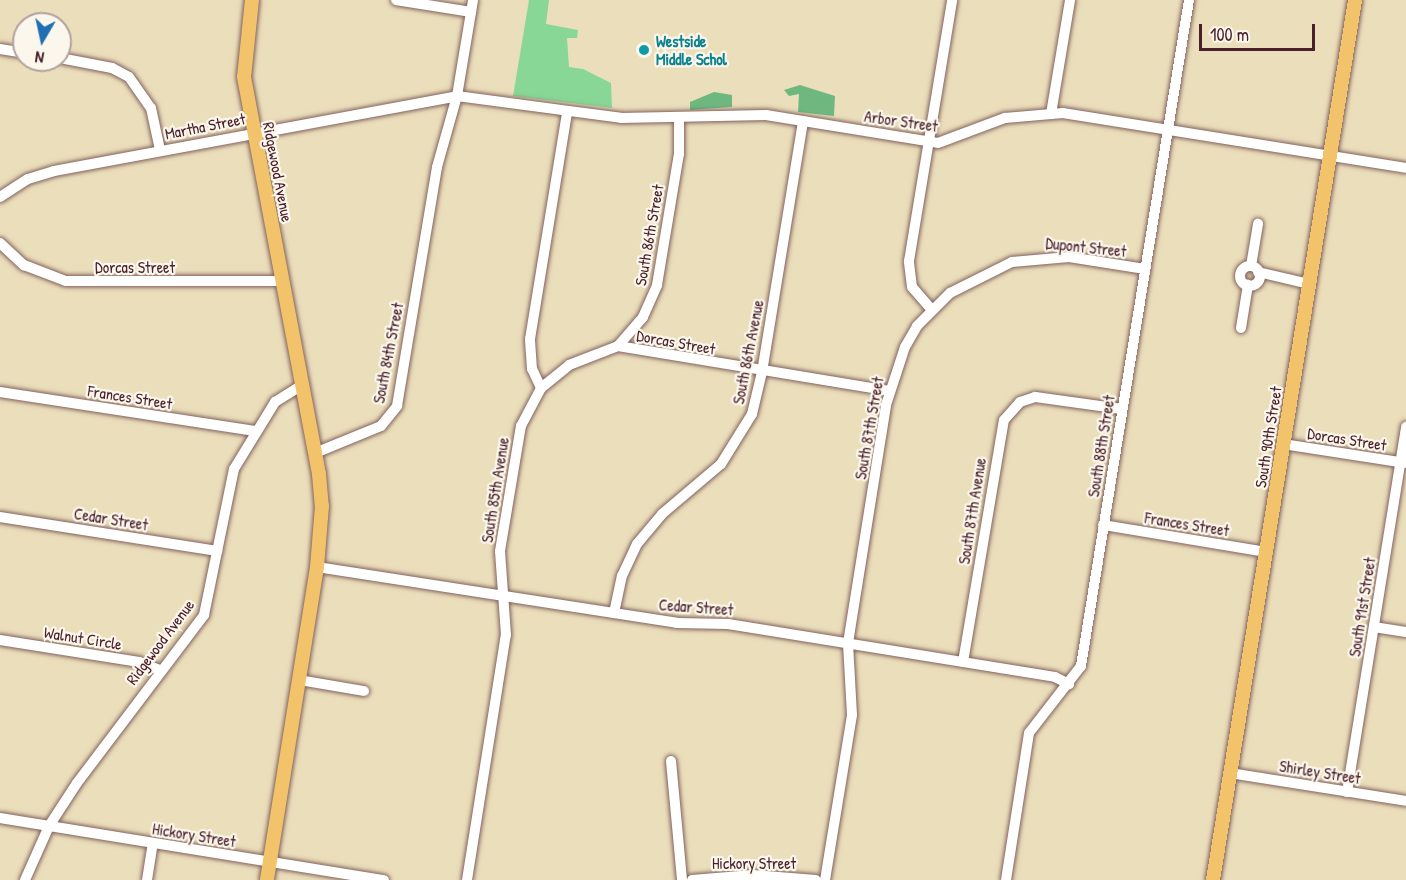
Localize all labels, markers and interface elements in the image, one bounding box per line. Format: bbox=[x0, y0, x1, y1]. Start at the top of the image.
north arrow bbox=[12, 12, 72, 72]
scale bar bbox=[1202, 12, 1318, 50]
text: 100 m bbox=[1210, 22, 1249, 47]
place label: Westside Middle Schol bbox=[656, 31, 727, 69]
marker: Westside Middle Schol bbox=[637, 43, 651, 57]
text: N bbox=[34, 46, 45, 69]
street label: Arbor Street bbox=[863, 106, 939, 136]
street label: Martha Street bbox=[163, 109, 247, 143]
street label: Ridgewood Avenue bbox=[259, 120, 297, 224]
street label: South 86th Street bbox=[631, 183, 667, 287]
street label: Dupont Street bbox=[1045, 233, 1127, 261]
street label: Dorcas Street bbox=[95, 257, 175, 277]
street label: South 86th Avenue bbox=[728, 298, 768, 406]
street label: South 84th Street bbox=[369, 301, 407, 405]
street label: Dorcas Street bbox=[635, 326, 717, 358]
street label: South 87th Street bbox=[851, 375, 887, 481]
street label: Frances Street bbox=[86, 381, 174, 413]
street label: South 90th Street bbox=[1251, 385, 1285, 489]
street label: South 88th Street bbox=[1083, 394, 1119, 498]
street label: Dorcas Street bbox=[1306, 423, 1388, 455]
street label: South 85th Avenue bbox=[477, 436, 513, 544]
street label: South 87th Avenue bbox=[954, 456, 990, 566]
street label: Cedar Street bbox=[73, 504, 149, 534]
street label: Frances Street bbox=[1143, 508, 1231, 540]
street label: South 91st Street bbox=[1345, 556, 1379, 658]
street label: Cedar Street bbox=[658, 595, 734, 619]
street label: Ridgewood Avenue bbox=[122, 596, 198, 688]
street label: Walnut Circle bbox=[43, 622, 123, 654]
street label: Shirley Street bbox=[1278, 756, 1362, 788]
street label: Hickory Street bbox=[151, 819, 237, 851]
street label: Hickory Street bbox=[712, 853, 796, 873]

